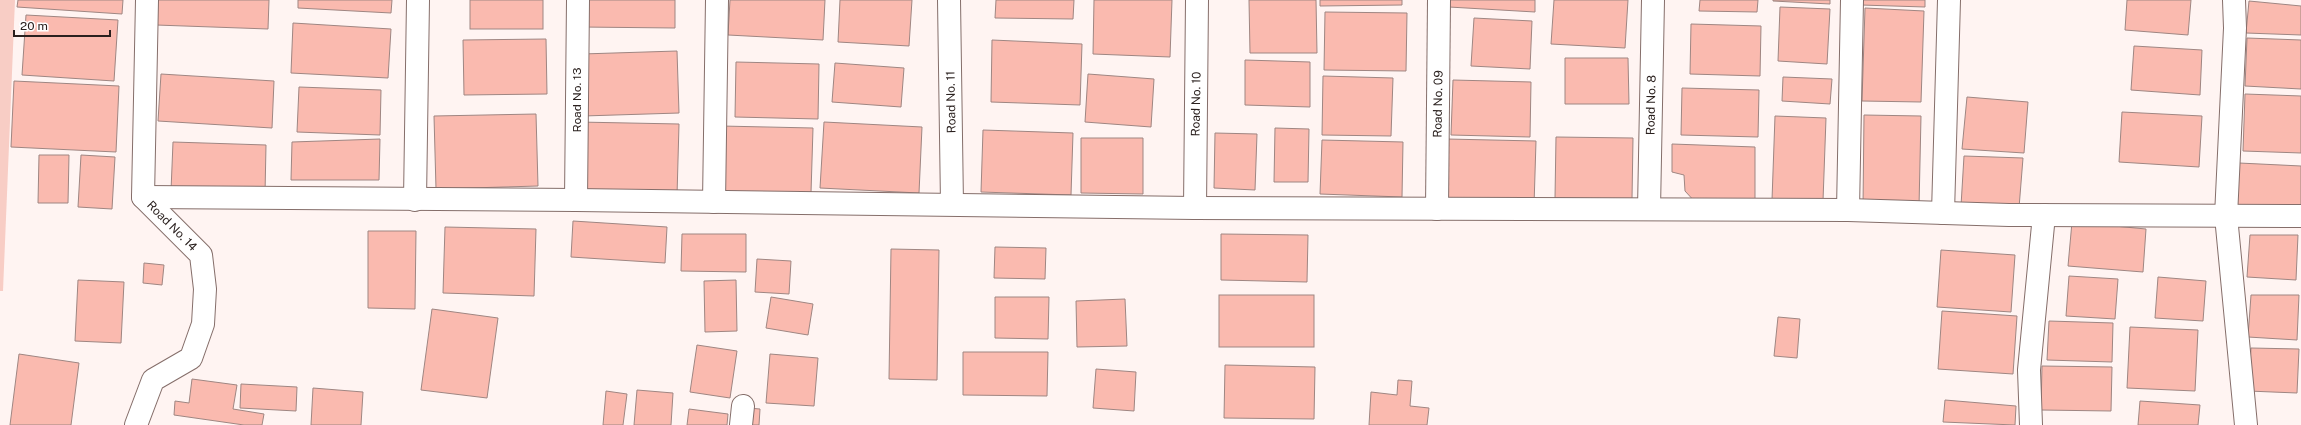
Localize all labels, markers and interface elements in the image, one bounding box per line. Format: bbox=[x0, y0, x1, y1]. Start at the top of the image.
scale bar bbox=[14, 12, 110, 38]
text: 20 m bbox=[20, 19, 48, 33]
street label: Road No. 13 bbox=[570, 67, 584, 133]
street label: Road No. 09 bbox=[1430, 70, 1446, 138]
street label: Road No. 11 bbox=[943, 71, 959, 133]
street label: Road No. 10 bbox=[1188, 71, 1204, 137]
street label: Road No. 8 bbox=[1643, 74, 1659, 135]
street label: Road No. 14 bbox=[144, 198, 200, 254]

